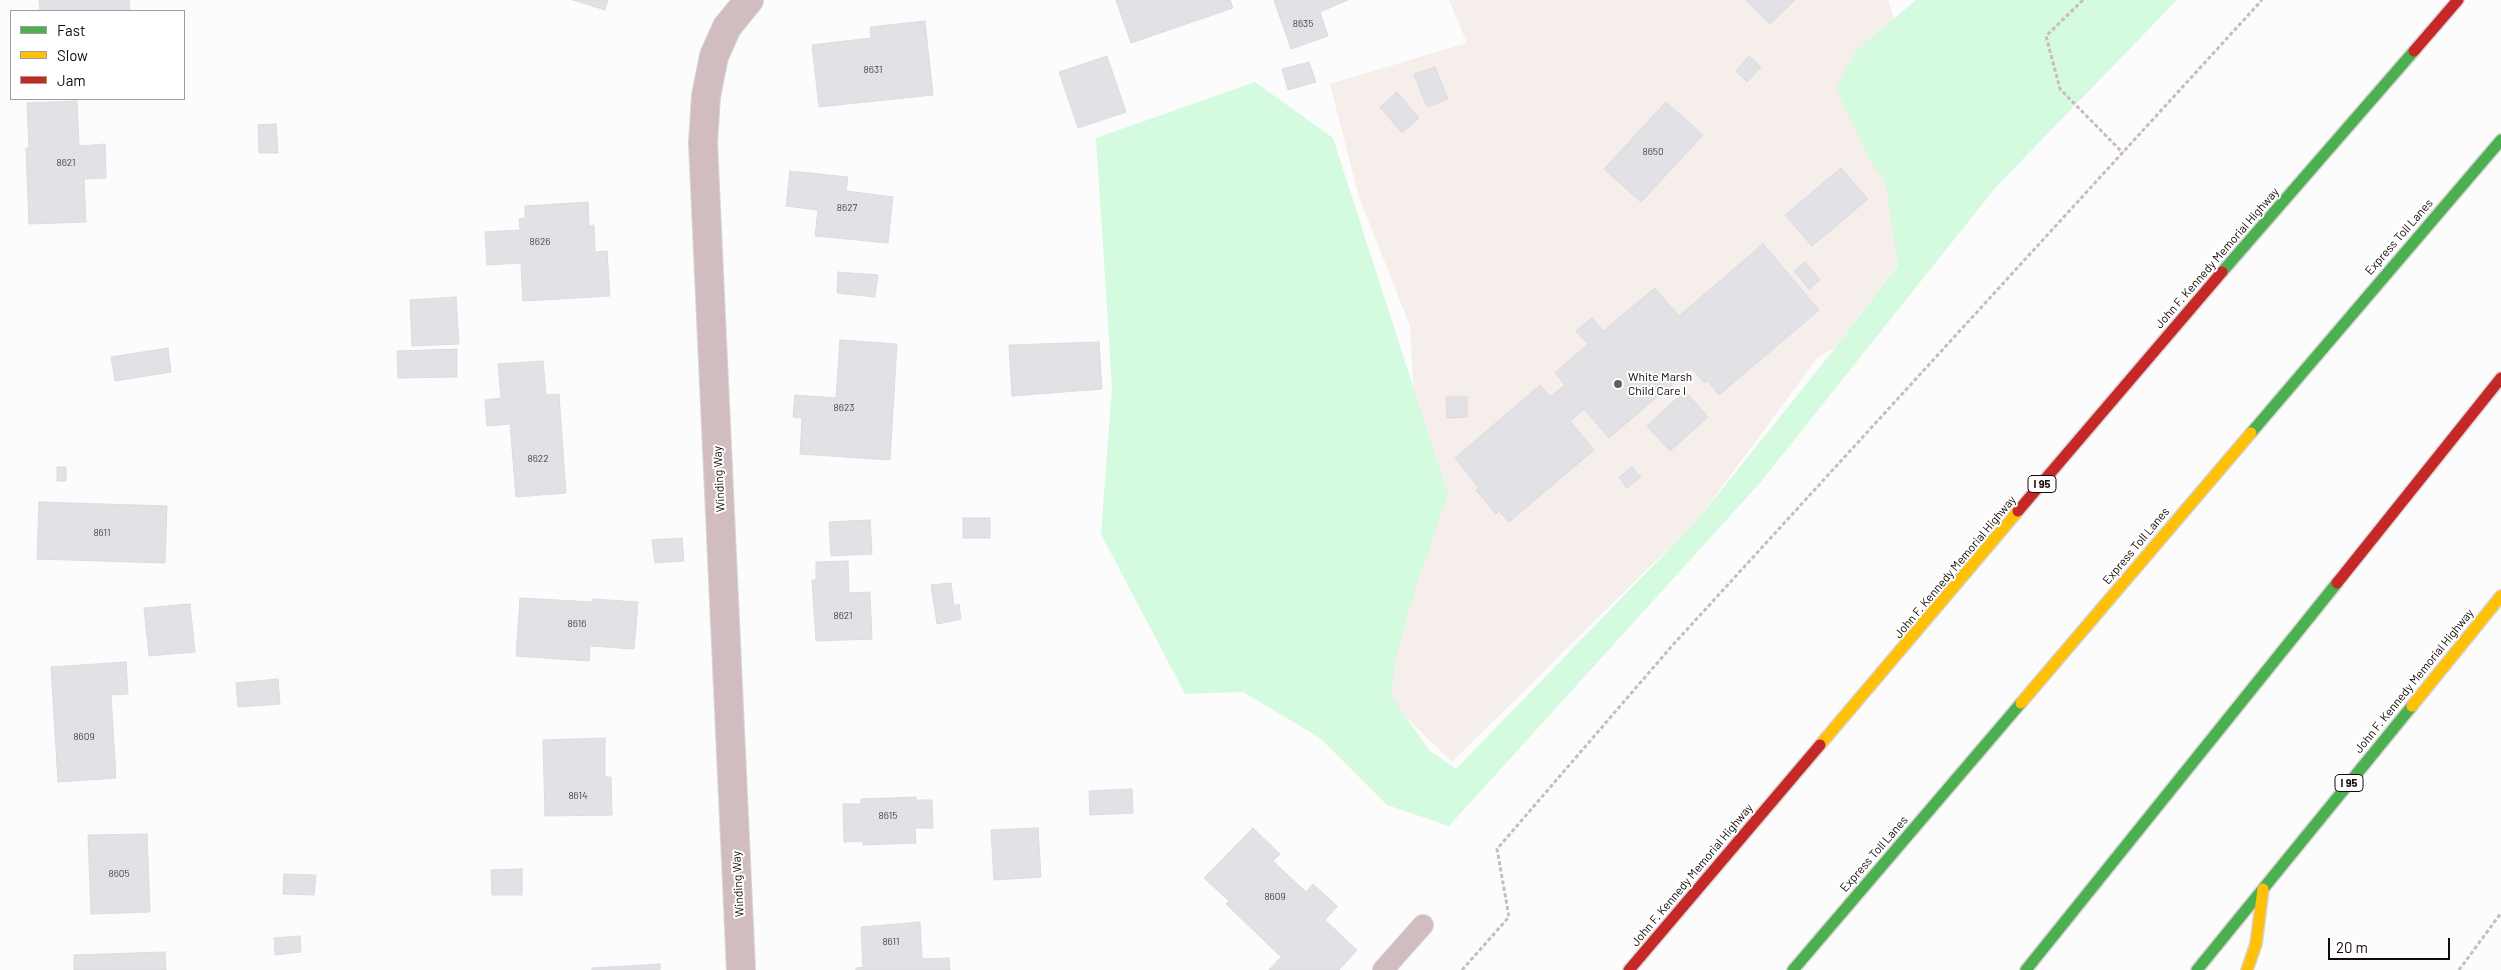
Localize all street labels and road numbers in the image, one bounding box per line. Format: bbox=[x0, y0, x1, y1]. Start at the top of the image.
street label: John F. Kennedy Memorial Highway bbox=[2152, 185, 2282, 331]
street label: Express Toll Lanes bbox=[2362, 196, 2436, 278]
street label: Winding Way bbox=[710, 445, 728, 513]
road number: I 95 bbox=[2028, 476, 2056, 492]
street label: John F. Kennedy Memorial Highway bbox=[1891, 493, 2019, 641]
street label: Express Toll Lanes bbox=[2100, 505, 2172, 587]
street label: John F. Kennedy Memorial Highway bbox=[2351, 606, 2477, 756]
road number: I 95 bbox=[2335, 774, 2363, 791]
street label: John F. Kennedy Memorial Highway bbox=[1628, 801, 1756, 949]
street label: Express Toll Lanes bbox=[1837, 813, 1911, 895]
street label: Winding Way bbox=[729, 850, 747, 918]

